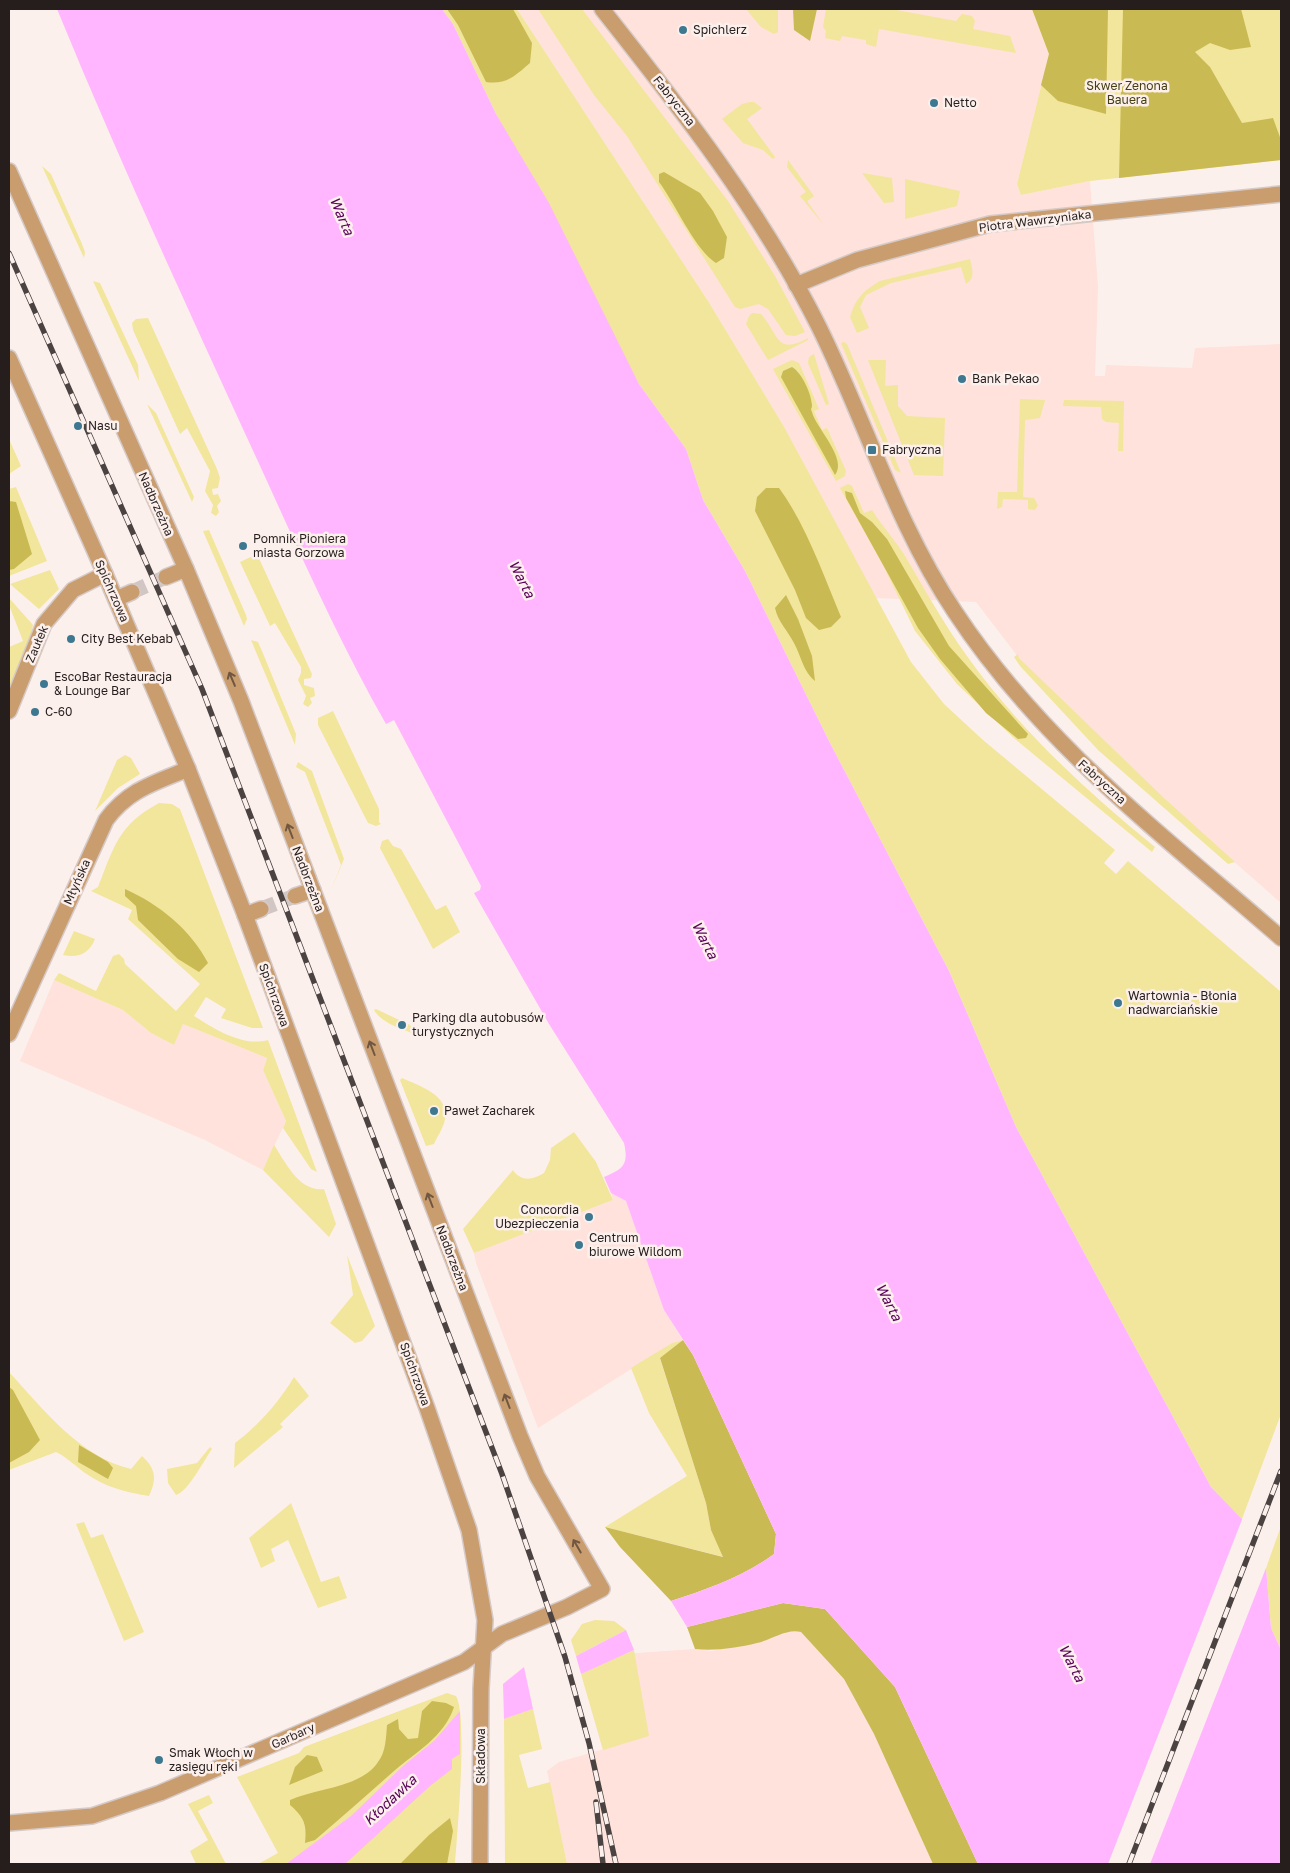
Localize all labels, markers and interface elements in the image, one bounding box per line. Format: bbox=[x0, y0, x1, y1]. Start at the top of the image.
place label: Spichlerz bbox=[693, 22, 747, 37]
marker: Spichlerz bbox=[677, 24, 689, 36]
street label: Fabryczna bbox=[650, 73, 699, 129]
park label: Skwer Zenona Bauera bbox=[1086, 78, 1168, 107]
place label: Netto bbox=[944, 95, 977, 110]
marker: Netto bbox=[928, 97, 940, 109]
water label: Warta bbox=[327, 194, 359, 239]
street label: Piotra Wawrzyniaka bbox=[978, 206, 1092, 235]
place label: Bank Pekao bbox=[972, 371, 1039, 386]
marker: Bank Pekao bbox=[956, 373, 968, 385]
place label: Nasu bbox=[88, 418, 118, 433]
marker: Nasu bbox=[72, 420, 84, 432]
place label: Fabryczna bbox=[882, 442, 941, 457]
marker: Fabryczna bbox=[866, 444, 878, 456]
street label: Nadbrzeżna bbox=[136, 469, 177, 538]
place label: Pomnik Pioniera miasta Gorzowa bbox=[253, 531, 346, 560]
marker: Pomnik Pioniera miasta Gorzowa bbox=[237, 540, 249, 552]
street label: Spichrzowa bbox=[92, 557, 133, 624]
water label: Warta bbox=[506, 557, 540, 601]
street label: Zaułek bbox=[22, 623, 51, 665]
place label: City Best Kebab bbox=[81, 631, 173, 646]
marker: City Best Kebab bbox=[65, 633, 77, 645]
place label: EscoBar Restauracja & Lounge Bar bbox=[54, 669, 172, 698]
one-way arrow bbox=[226, 672, 236, 687]
marker: EscoBar Restauracja & Lounge Bar bbox=[38, 678, 50, 690]
place label: C-60 bbox=[45, 704, 72, 719]
marker: C-60 bbox=[29, 706, 41, 718]
street label: Fabryczna bbox=[1075, 756, 1129, 807]
one-way arrow bbox=[285, 823, 294, 839]
street label: Nadbrzeżna bbox=[289, 844, 328, 914]
street label: Młyńska bbox=[60, 857, 93, 907]
water label: Warta bbox=[689, 918, 723, 962]
street label: Spichrzowa bbox=[256, 961, 293, 1029]
place label: Wartownia - Błonia nadwarciańskie bbox=[1128, 988, 1237, 1017]
marker: Wartownia - Błonia nadwarciańskie bbox=[1112, 997, 1124, 1009]
place label: Parking dla autobusów turystycznych bbox=[412, 1010, 544, 1039]
marker: Parking dla autobusów turystycznych bbox=[396, 1019, 408, 1031]
one-way arrow bbox=[367, 1041, 376, 1056]
place label: Paweł Zacharek bbox=[444, 1103, 535, 1118]
marker: Paweł Zacharek bbox=[428, 1105, 440, 1117]
one-way arrow bbox=[425, 1193, 434, 1208]
place label: Concordia Ubezpieczenia bbox=[495, 1202, 579, 1231]
marker: Concordia Ubezpieczenia bbox=[583, 1211, 595, 1223]
street label: Nadbrzeżna bbox=[433, 1223, 472, 1293]
place label: Centrum biurowe Wildom bbox=[589, 1230, 682, 1259]
marker: Centrum biurowe Wildom bbox=[573, 1239, 585, 1251]
water label: Warta bbox=[873, 1280, 907, 1324]
street label: Spichrzowa bbox=[397, 1340, 434, 1408]
one-way arrow bbox=[501, 1393, 510, 1408]
one-way arrow bbox=[572, 1540, 582, 1554]
water label: Warta bbox=[1056, 1641, 1090, 1685]
street label: Garbary bbox=[269, 1719, 317, 1752]
street label: Składowa bbox=[473, 1728, 488, 1784]
place label: Smak Włoch w zasięgu ręki bbox=[169, 1745, 253, 1774]
marker: Smak Włoch w zasięgu ręki bbox=[153, 1754, 165, 1766]
water label: Kłodawka bbox=[360, 1770, 420, 1828]

